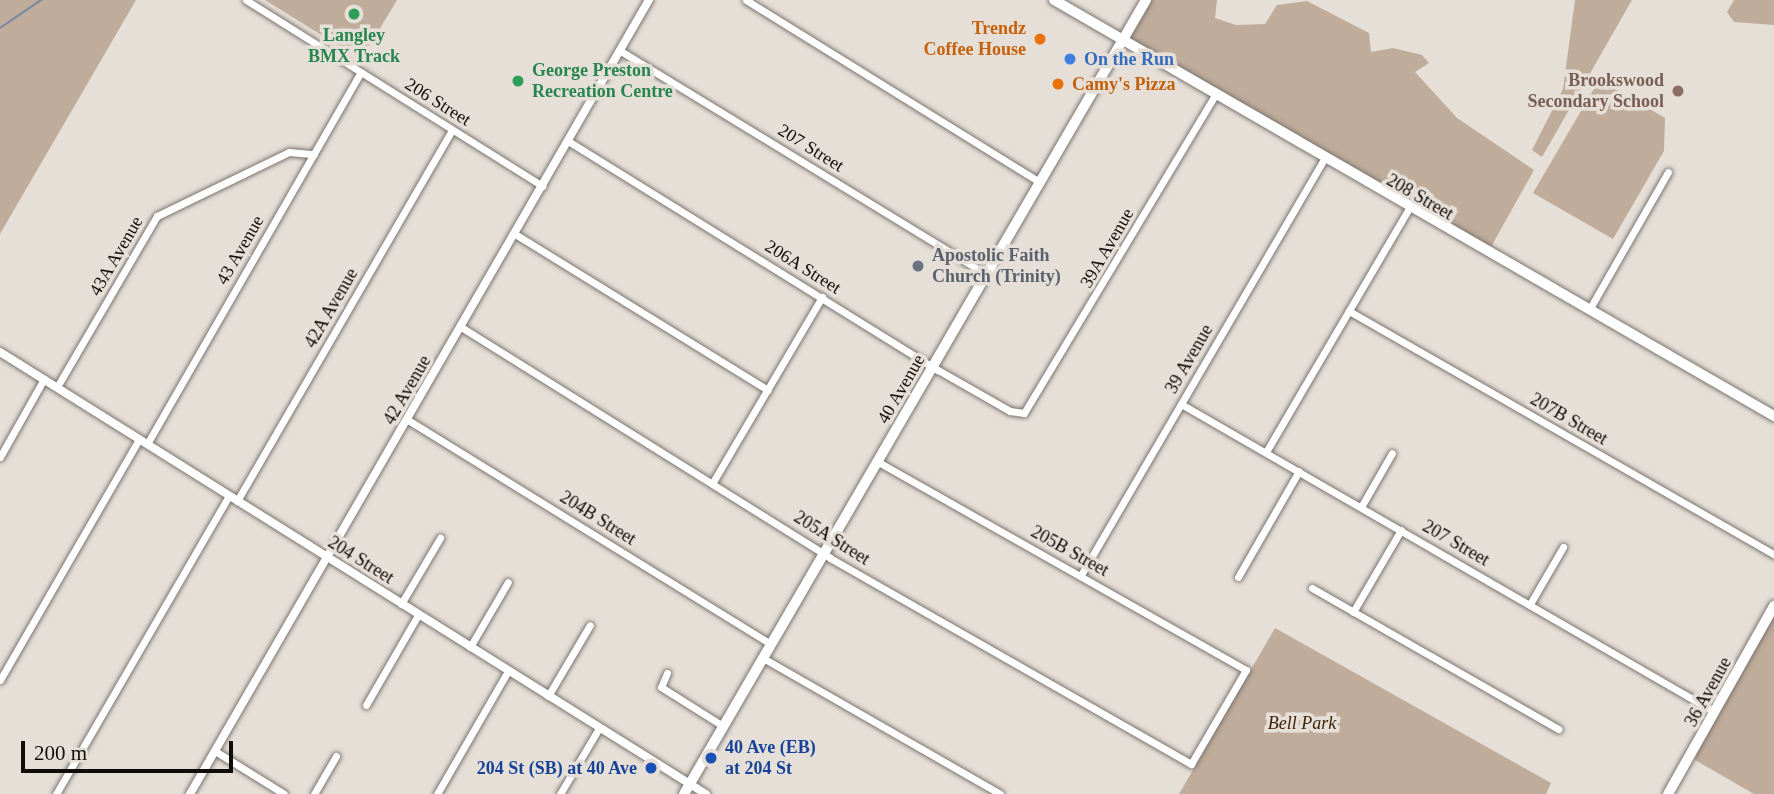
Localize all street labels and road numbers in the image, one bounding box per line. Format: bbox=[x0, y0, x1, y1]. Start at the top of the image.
street label: 206 Street bbox=[401, 73, 475, 131]
street label: 207 Street bbox=[774, 119, 848, 177]
street label: 208 Street bbox=[1383, 169, 1457, 225]
street label: 39A Avenue bbox=[1075, 204, 1139, 292]
street label: 43 Avenue bbox=[211, 211, 269, 289]
street label: 43A Avenue bbox=[84, 212, 148, 300]
street label: 206A Street bbox=[761, 235, 845, 299]
street label: 42A Avenue bbox=[299, 264, 363, 352]
street label: 39 Avenue bbox=[1160, 320, 1218, 398]
street label: 40 Avenue bbox=[872, 350, 930, 428]
street label: 42 Avenue bbox=[378, 351, 436, 429]
street label: 207B Street bbox=[1527, 388, 1611, 450]
street label: 204B Street bbox=[556, 486, 640, 550]
street label: 205A Street bbox=[790, 506, 874, 570]
street label: 207 Street bbox=[1419, 515, 1493, 571]
street label: 205B Street bbox=[1027, 521, 1113, 581]
street label: 204 Street bbox=[324, 531, 398, 589]
street label: 36 Avenue bbox=[1680, 653, 1736, 731]

